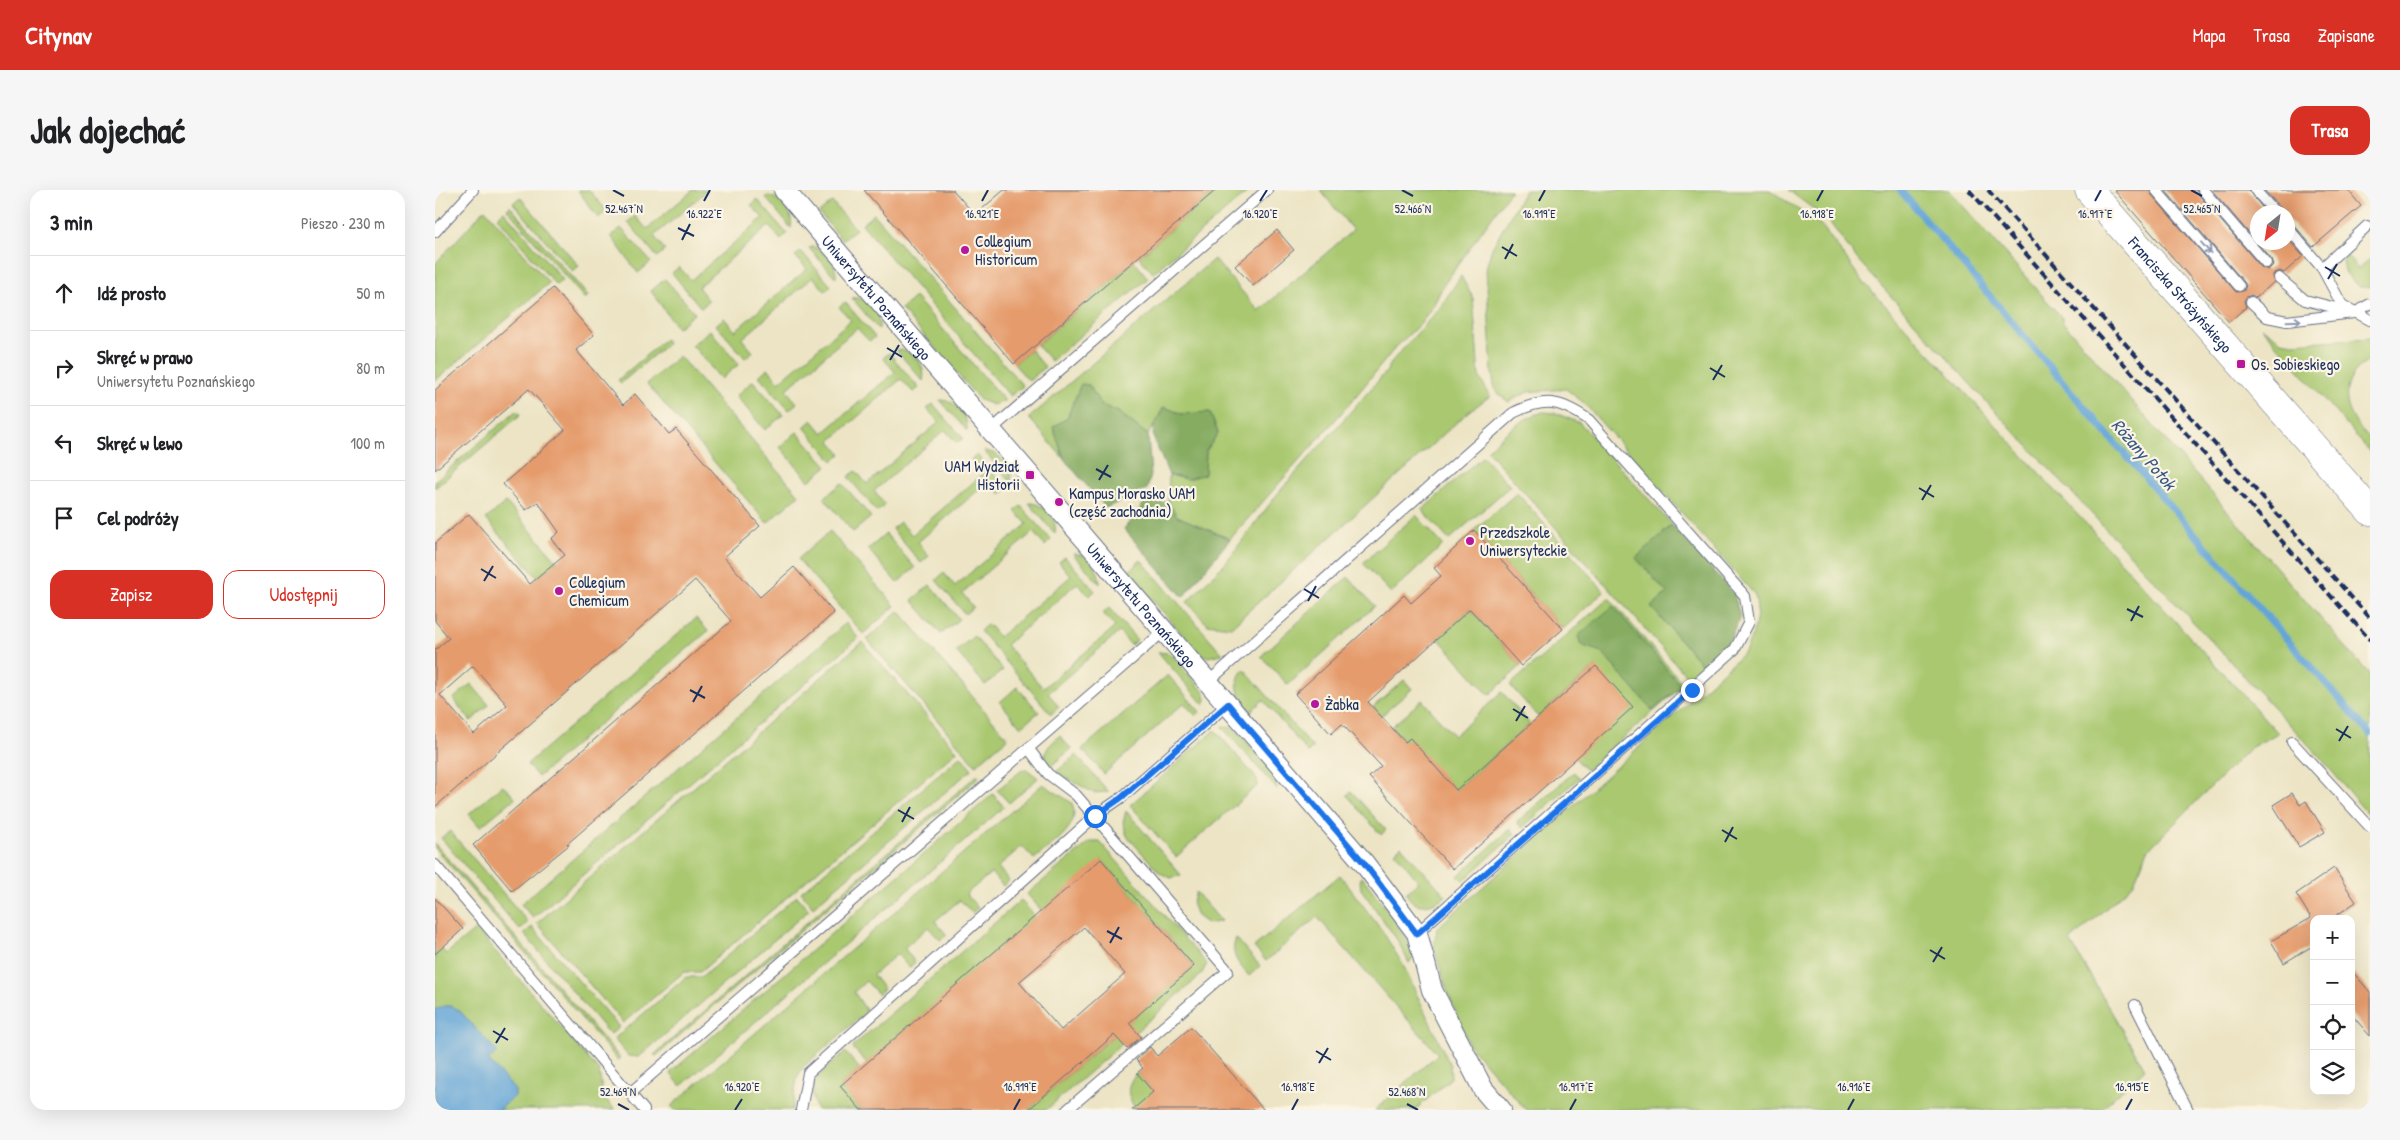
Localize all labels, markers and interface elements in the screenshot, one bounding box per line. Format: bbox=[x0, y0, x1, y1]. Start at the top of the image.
text: Citynav bbox=[25, 19, 92, 51]
text: Mapa bbox=[2193, 23, 2225, 48]
text: Trasa bbox=[2253, 23, 2290, 48]
text: Zapisane bbox=[2318, 23, 2375, 48]
button: Trasa bbox=[2290, 106, 2370, 155]
text: Jak dojechać bbox=[30, 107, 185, 154]
text: 52.467°N bbox=[605, 200, 643, 217]
text: 52.466°N bbox=[1395, 200, 1431, 217]
text: 52.465°N bbox=[2184, 200, 2220, 217]
text: 16.922°E bbox=[686, 205, 722, 222]
text: 16.921°E bbox=[965, 205, 1000, 222]
text: 16.920°E bbox=[1242, 205, 1278, 222]
text: 16.919°E bbox=[1523, 205, 1556, 222]
text: 16.918°E bbox=[1800, 205, 1835, 222]
text: 16.917°E bbox=[2078, 205, 2113, 222]
north arrow bbox=[2250, 205, 2295, 250]
text: 3 min bbox=[50, 208, 93, 237]
text: Pieszo · 230 m bbox=[301, 212, 385, 234]
street label: Uniwersytetu Poznańskiego bbox=[817, 230, 937, 365]
place label: Collegium Historicum bbox=[975, 230, 1038, 270]
street label: Franciszka Stróżyńskiego bbox=[2123, 231, 2238, 358]
one-way arrow bbox=[2200, 241, 2211, 254]
marker: Collegium Historicum bbox=[959, 244, 971, 256]
icon: ahead bbox=[50, 279, 78, 307]
text: Idź prosto bbox=[97, 280, 166, 306]
text: 50 m bbox=[357, 282, 385, 304]
one-way arrow bbox=[2285, 316, 2301, 325]
text: Skręć w prawo bbox=[97, 344, 193, 370]
place label: Os. Sobieskiego bbox=[2251, 353, 2340, 375]
icon: right bbox=[50, 354, 78, 382]
text: 80 m bbox=[356, 357, 385, 379]
marker: Os. Sobieskiego bbox=[2235, 358, 2247, 370]
text: Uniwersytetu Poznańskiego bbox=[97, 370, 255, 392]
water label: Różany Potok bbox=[2106, 413, 2183, 496]
icon: left bbox=[50, 429, 78, 457]
text: Skręć w lewo bbox=[97, 430, 182, 456]
text: 100 m bbox=[350, 432, 385, 454]
place label: UAM Wydział Historii bbox=[945, 455, 1020, 495]
marker: UAM Wydział Historii bbox=[1024, 469, 1036, 481]
place label: Kampus Morasko UAM (część zachodnia) bbox=[1069, 482, 1195, 522]
marker: Kampus Morasko UAM (część zachodnia) bbox=[1053, 496, 1065, 508]
icon: arrive bbox=[50, 504, 78, 532]
text: Cel podróży bbox=[97, 505, 179, 531]
place label: Przedszkole Uniwersyteckie bbox=[1480, 521, 1568, 561]
marker: Przedszkole Uniwersyteckie bbox=[1464, 535, 1476, 547]
street label: Uniwersytetu Poznańskiego bbox=[1082, 538, 1202, 673]
button: Zapisz bbox=[50, 570, 213, 619]
button: Udostępnij bbox=[223, 570, 385, 619]
place label: Collegium Chemicum bbox=[569, 571, 629, 611]
marker: Collegium Chemicum bbox=[553, 585, 565, 597]
route end bbox=[1681, 679, 1704, 702]
place label: Żabka bbox=[1325, 693, 1359, 715]
marker: Żabka bbox=[1309, 698, 1321, 710]
route start bbox=[1084, 805, 1107, 828]
map controls bbox=[2310, 915, 2355, 1095]
button: + bbox=[2310, 915, 2355, 960]
button: − bbox=[2310, 960, 2355, 1005]
button: locate bbox=[2310, 1005, 2355, 1050]
button: layers bbox=[2310, 1050, 2355, 1095]
text: 16.920°E bbox=[724, 1078, 760, 1095]
text: 16.919°E bbox=[1004, 1078, 1037, 1095]
text: 16.918°E bbox=[1281, 1078, 1316, 1095]
text: 16.917°E bbox=[1559, 1078, 1594, 1095]
text: 16.916°E bbox=[1837, 1078, 1871, 1095]
text: 16.915°E bbox=[2115, 1078, 2150, 1095]
text: 52.469°N bbox=[600, 1083, 636, 1100]
text: 52.468°N bbox=[1389, 1083, 1425, 1100]

